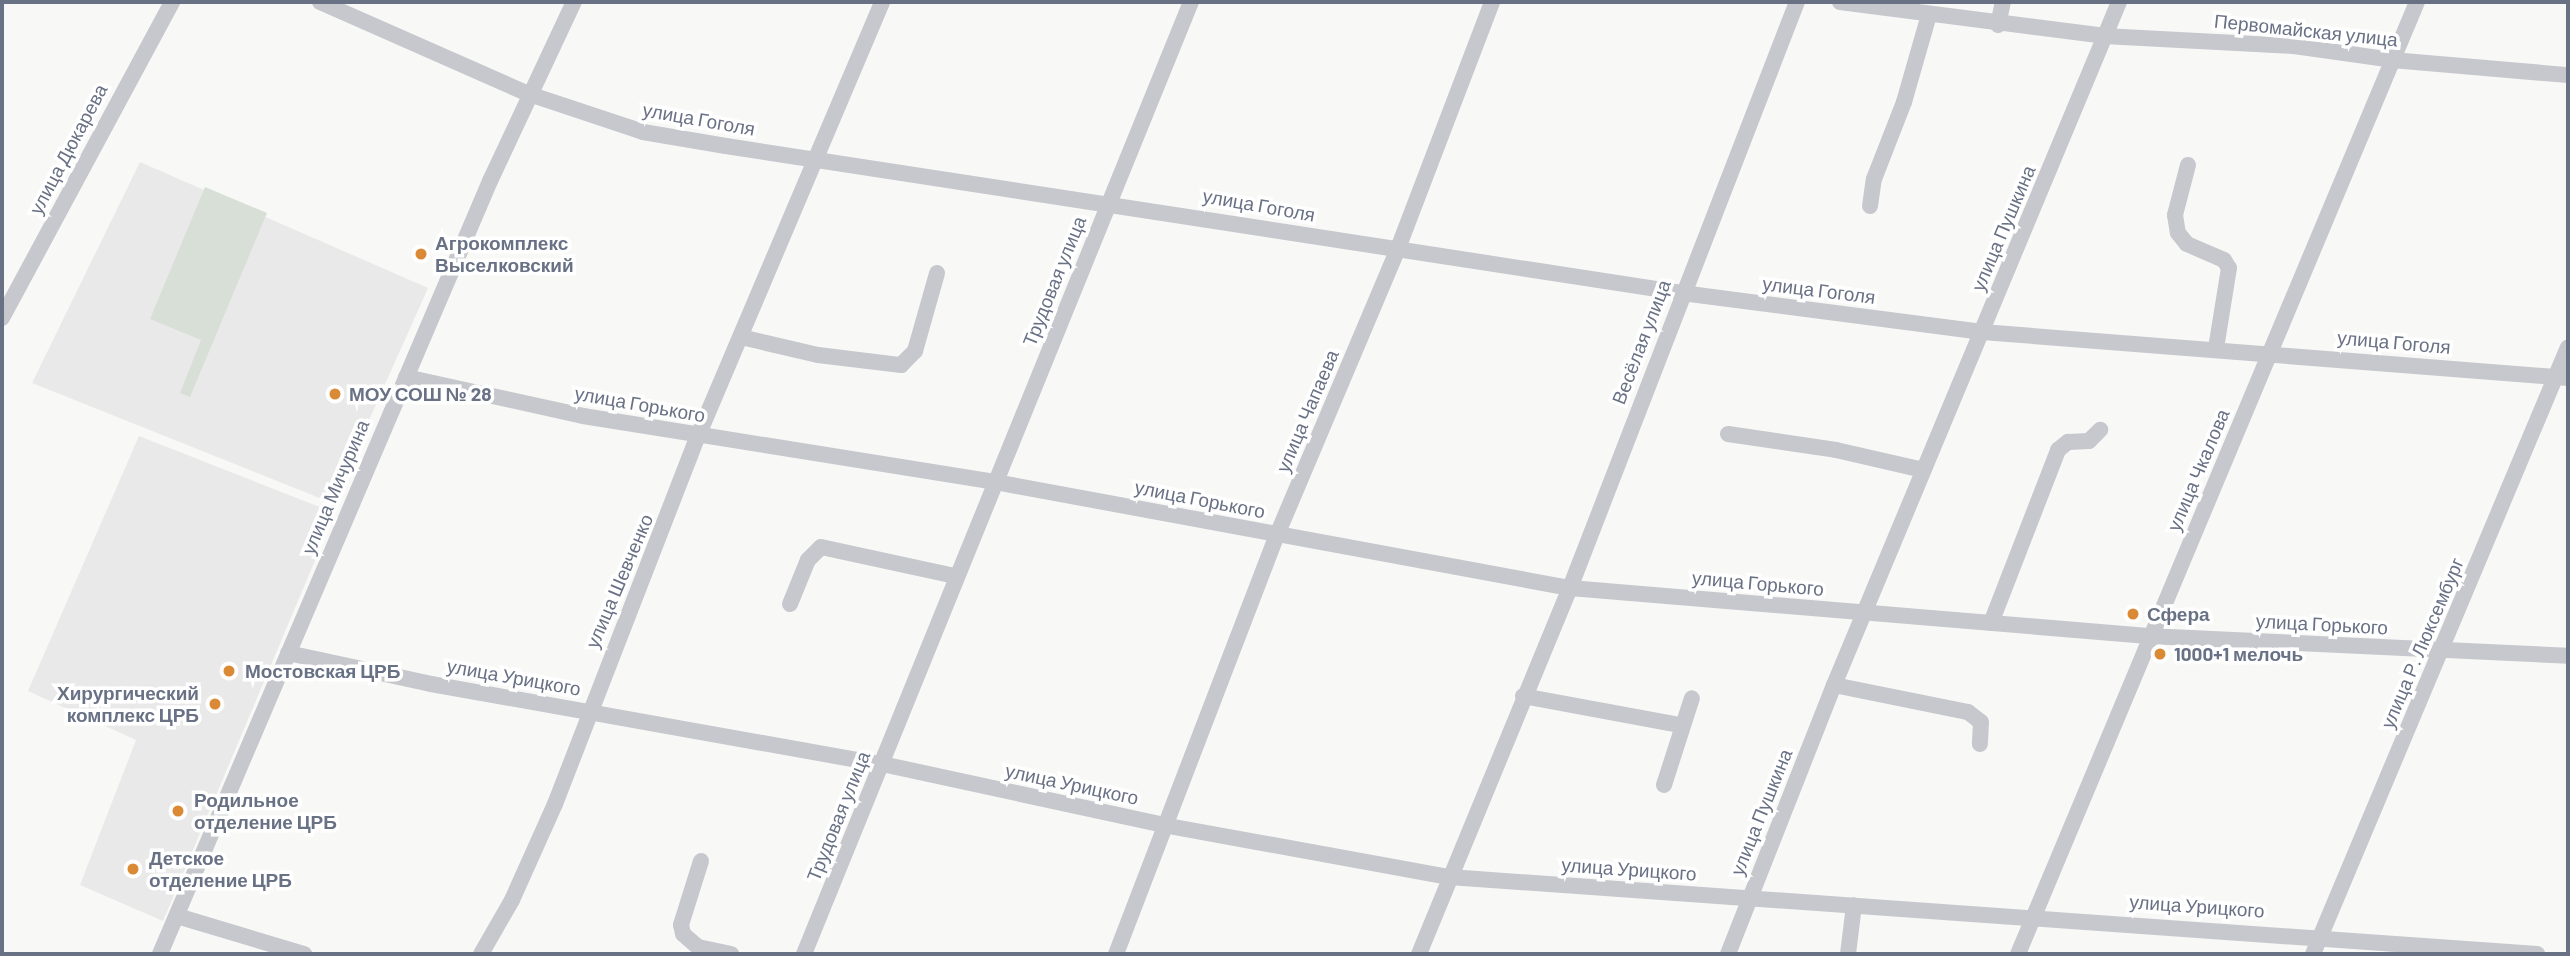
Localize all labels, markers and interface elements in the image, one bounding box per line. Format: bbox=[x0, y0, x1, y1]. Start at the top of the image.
street label: Первомайская улица bbox=[2213, 9, 2399, 51]
street label: улица Дюкарева bbox=[24, 80, 112, 218]
street label: улица Гоголя bbox=[641, 98, 757, 140]
street label: улица Пушкина bbox=[1966, 162, 2040, 294]
street label: улица Гоголя bbox=[1201, 184, 1317, 226]
street label: Трудовая улица bbox=[1018, 213, 1090, 349]
place label: Агрокомплекс Выселковский bbox=[435, 232, 574, 276]
marker: Агрокомплекс Выселковский bbox=[413, 246, 429, 262]
street label: улица Гоголя bbox=[1761, 272, 1877, 308]
street label: Весёлая улица bbox=[1607, 277, 1675, 407]
street label: улица Гоголя bbox=[2336, 326, 2452, 358]
street label: улица Чапаева bbox=[1271, 346, 1343, 476]
street label: улица Горького bbox=[573, 381, 707, 427]
place label: МОУ СОШ № 28 bbox=[349, 383, 492, 405]
marker: МОУ СОШ № 28 bbox=[327, 386, 343, 402]
street label: улица Чкалова bbox=[2162, 406, 2234, 534]
street label: улица Мичурина bbox=[296, 416, 374, 558]
street label: улица Горького bbox=[1133, 475, 1267, 523]
street label: улица Шевченко bbox=[581, 511, 657, 651]
street label: улица Р. Люксембург bbox=[2376, 554, 2468, 732]
street label: улица Горького bbox=[1691, 566, 1825, 600]
place label: Сфера bbox=[2147, 603, 2210, 625]
marker: Сфера bbox=[2125, 606, 2141, 622]
street label: улица Горького bbox=[2255, 609, 2389, 639]
place label: 1000+1 мелочь bbox=[2174, 643, 2303, 665]
marker: 1000+1 мелочь bbox=[2152, 646, 2168, 662]
street label: улица Урицкого bbox=[445, 654, 583, 700]
place label: Мостовская ЦРБ bbox=[245, 660, 400, 682]
marker: Мостовская ЦРБ bbox=[219, 661, 239, 681]
place label: Хирургический комплекс ЦРБ bbox=[57, 682, 199, 726]
marker: Хирургический комплекс ЦРБ bbox=[205, 694, 225, 714]
street label: улица Пушкина bbox=[1725, 745, 1797, 879]
street label: Трудовая улица bbox=[802, 748, 874, 884]
street label: улица Урицкого bbox=[1003, 759, 1141, 809]
place label: Родильное отделение ЦРБ bbox=[194, 789, 337, 833]
marker: Родильное отделение ЦРБ bbox=[168, 801, 188, 821]
place label: Детское отделение ЦРБ bbox=[149, 847, 292, 891]
street label: улица Урицкого bbox=[1561, 853, 1697, 885]
marker: Детское отделение ЦРБ bbox=[123, 859, 143, 879]
street label: улица Урицкого bbox=[2129, 890, 2265, 922]

